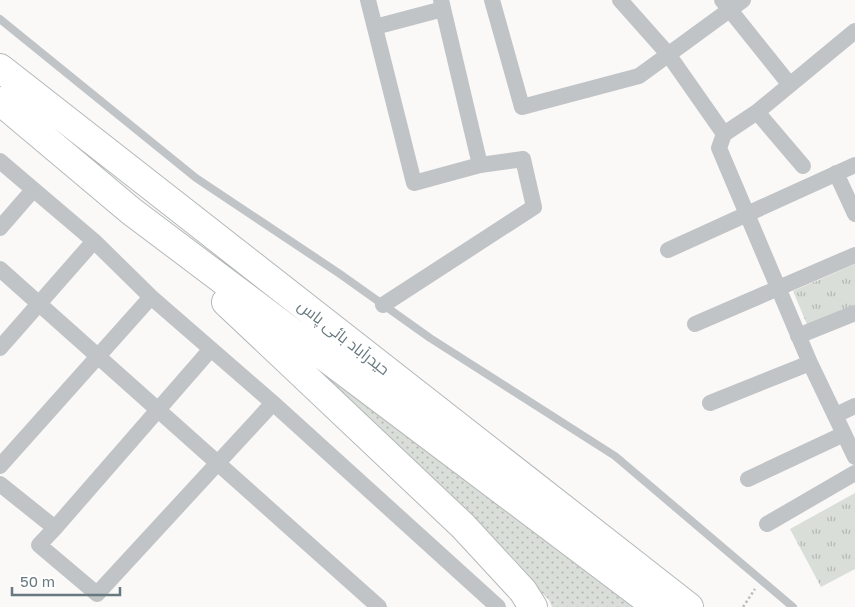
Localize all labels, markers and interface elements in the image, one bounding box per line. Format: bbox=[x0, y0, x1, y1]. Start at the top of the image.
street label: حیدرآباد بائی پاس bbox=[293, 295, 394, 381]
scale bar bbox=[12, 564, 120, 596]
text: 50 m bbox=[20, 572, 55, 590]

